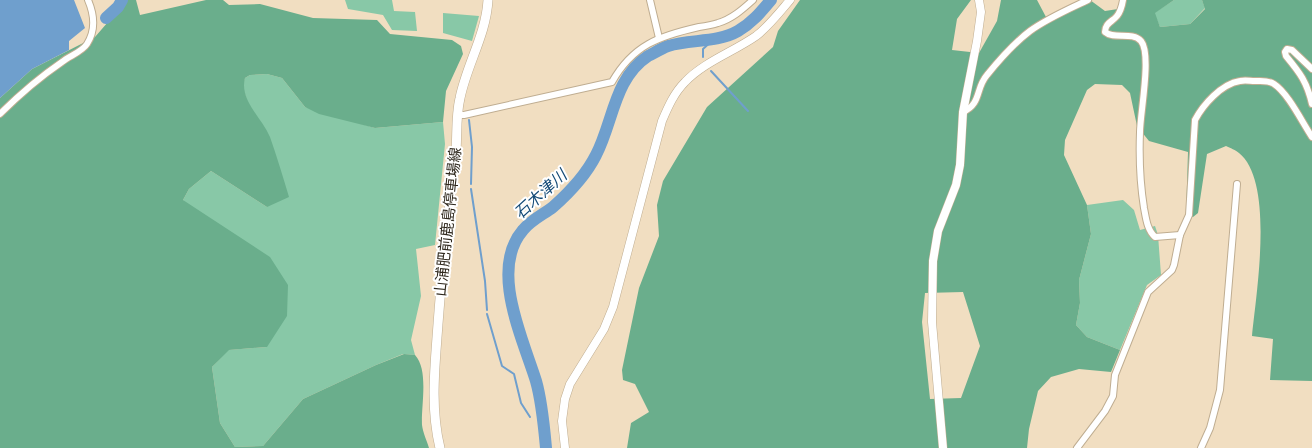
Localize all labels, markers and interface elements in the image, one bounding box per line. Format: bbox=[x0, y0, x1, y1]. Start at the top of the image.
street label: 山浦肥前鹿島停車場線 bbox=[429, 146, 465, 298]
water label: 石木津川 bbox=[509, 163, 573, 224]

